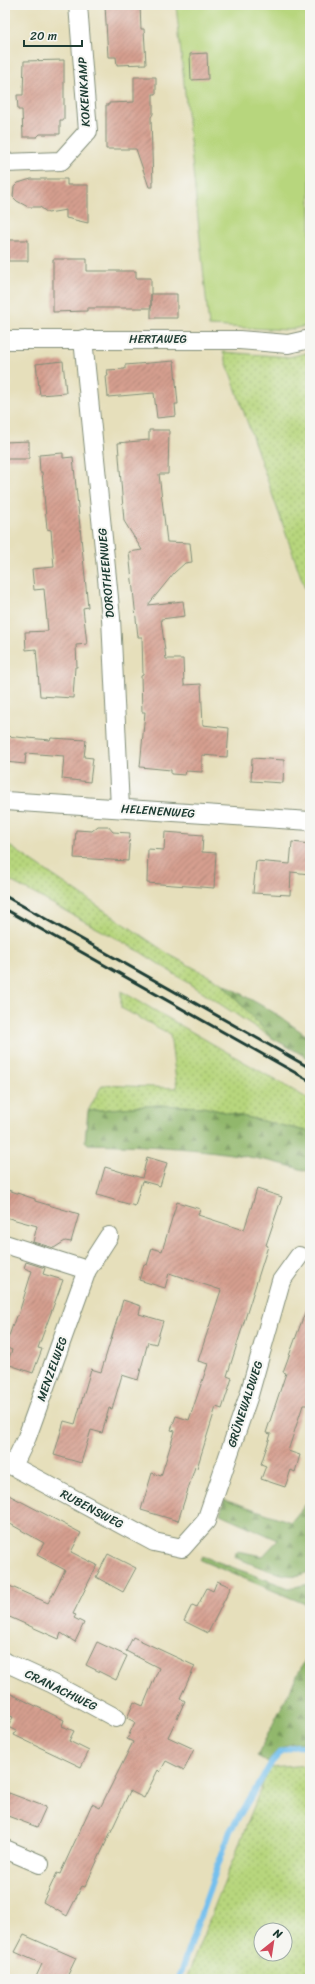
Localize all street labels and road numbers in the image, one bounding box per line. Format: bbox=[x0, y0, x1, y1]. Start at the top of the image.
street label: KOKENKAMP bbox=[71, 57, 97, 127]
street label: HERTAWEG bbox=[129, 328, 187, 350]
street label: DOROTHEENWEG bbox=[91, 527, 121, 619]
street label: HELENENWEG bbox=[120, 797, 196, 825]
street label: MENZELWEG bbox=[30, 1333, 74, 1405]
street label: GRÜNEWALDWEG bbox=[221, 1358, 269, 1450]
street label: RUBENSWEG bbox=[56, 1483, 128, 1535]
street label: CRANACHWEG bbox=[21, 1663, 102, 1717]

